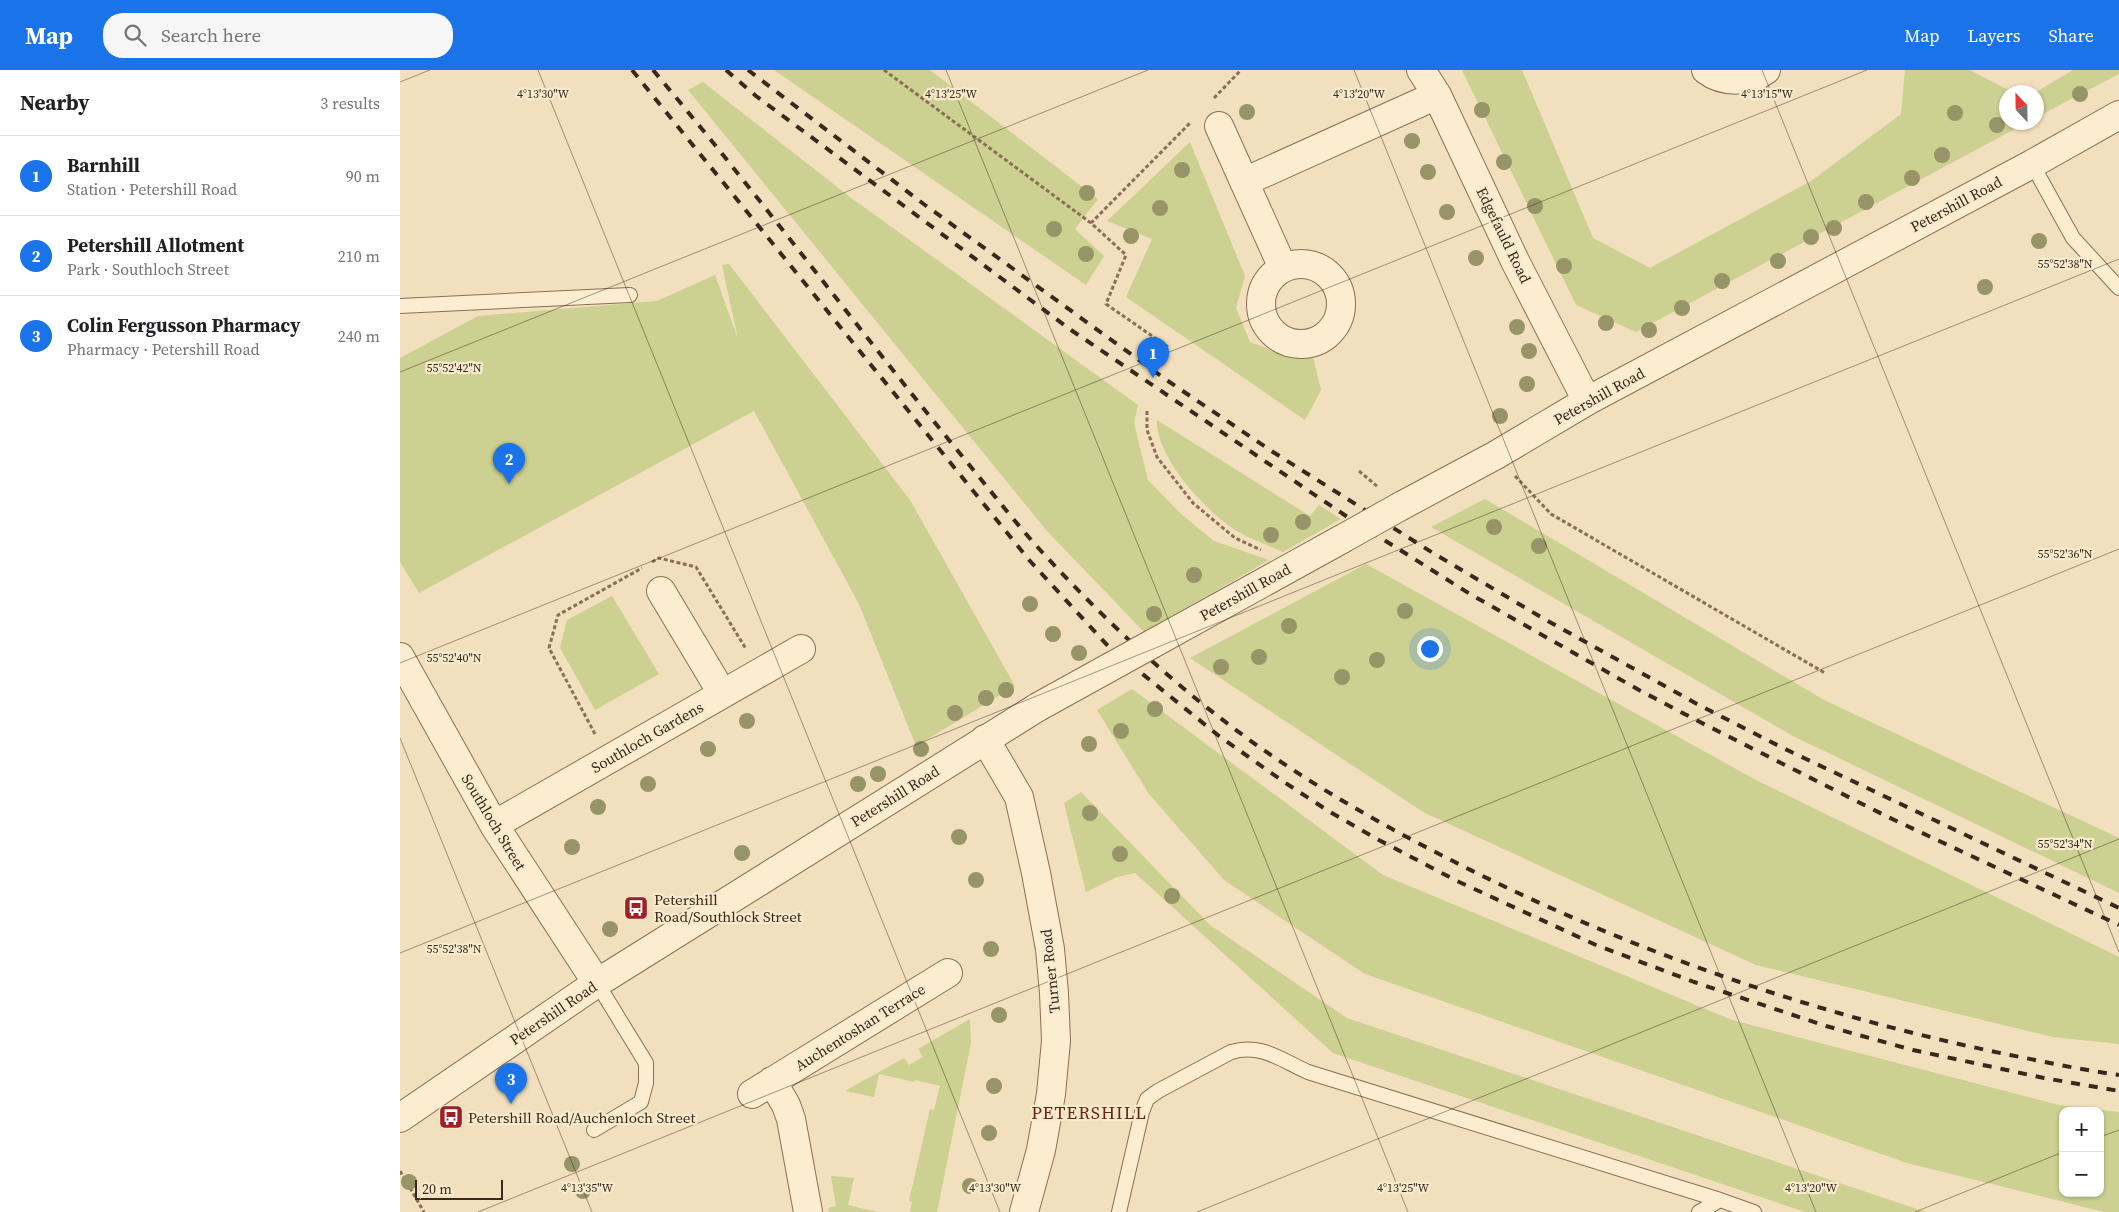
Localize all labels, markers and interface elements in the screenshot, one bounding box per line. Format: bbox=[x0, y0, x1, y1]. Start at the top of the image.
search box bbox=[103, 13, 453, 58]
text: Map bbox=[25, 19, 73, 52]
icon: search bbox=[121, 21, 149, 49]
text: Search here bbox=[161, 22, 261, 48]
text: Map bbox=[1904, 23, 1939, 48]
text: Layers bbox=[1967, 23, 2020, 48]
text: Share bbox=[2048, 23, 2094, 48]
north arrow bbox=[1999, 85, 2044, 130]
text: 4°13'30"W bbox=[517, 86, 569, 102]
text: 4°13'25"W bbox=[925, 86, 977, 102]
text: 4°13'20"W bbox=[1333, 86, 1385, 102]
text: 4°13'15"W bbox=[1741, 86, 1793, 102]
text: Nearby bbox=[20, 88, 90, 117]
text: 3 results bbox=[320, 92, 380, 114]
text: Barnhill bbox=[67, 152, 140, 178]
text: 1 bbox=[32, 165, 40, 187]
text: 90 m bbox=[346, 165, 380, 187]
street label: Petershill Road bbox=[1906, 171, 2006, 237]
text: Station · Petershill Road bbox=[67, 178, 237, 200]
street label: Edgefauld Road bbox=[1472, 183, 1537, 287]
text: Petershill Allotment bbox=[67, 232, 244, 258]
text: 2 bbox=[32, 245, 40, 267]
text: 210 m bbox=[338, 245, 380, 267]
text: 55°52'38"N bbox=[2037, 256, 2093, 272]
text: Park · Southloch Street bbox=[67, 258, 229, 280]
text: Colin Fergusson Pharmacy bbox=[67, 312, 300, 338]
text: 3 bbox=[32, 325, 40, 347]
text: 240 m bbox=[338, 325, 380, 347]
pin: 1 bbox=[1137, 337, 1169, 378]
text: Pharmacy · Petershill Road bbox=[67, 338, 260, 360]
text: 55°52'42"N bbox=[426, 360, 482, 376]
street label: Petershill Road bbox=[1550, 362, 1649, 430]
pin: 2 bbox=[493, 443, 525, 484]
text: 55°52'36"N bbox=[2037, 546, 2093, 562]
street label: Petershill Road bbox=[1196, 558, 1295, 626]
your location bbox=[1417, 636, 1443, 662]
text: 55°52'40"N bbox=[426, 650, 482, 666]
street label: Southloch Gardens bbox=[587, 696, 707, 778]
street label: Petershill Road bbox=[847, 760, 944, 832]
street label: Southloch Street bbox=[457, 770, 531, 874]
text: 55°52'34"N bbox=[2037, 836, 2093, 852]
place label: Petershill Road/Southlock Street bbox=[654, 889, 802, 927]
bus stop icon: Petershill Road/Southlock Street bbox=[623, 895, 649, 921]
street label: Turner Road bbox=[1035, 927, 1065, 1014]
text: 55°52'38"N bbox=[426, 941, 482, 957]
street label: Petershill Road bbox=[505, 976, 601, 1050]
street label: Auchentoshan Terrace bbox=[791, 978, 930, 1076]
pin: 3 bbox=[495, 1063, 527, 1104]
district label: PETERSHILL bbox=[1031, 1100, 1147, 1125]
bus stop icon: Petershill Road/Auchenloch Street bbox=[438, 1104, 464, 1130]
place label: Petershill Road/Auchenloch Street bbox=[468, 1107, 695, 1128]
map controls bbox=[2059, 1107, 2104, 1197]
button: + bbox=[2059, 1107, 2104, 1152]
button: − bbox=[2059, 1152, 2104, 1197]
scale bar bbox=[415, 1177, 502, 1200]
text: 20 m bbox=[422, 1179, 452, 1199]
text: 4°13'35"W bbox=[561, 1180, 613, 1196]
text: 4°13'30"W bbox=[969, 1180, 1021, 1196]
text: 4°13'25"W bbox=[1377, 1180, 1429, 1196]
text: 4°13'20"W bbox=[1785, 1180, 1837, 1196]

